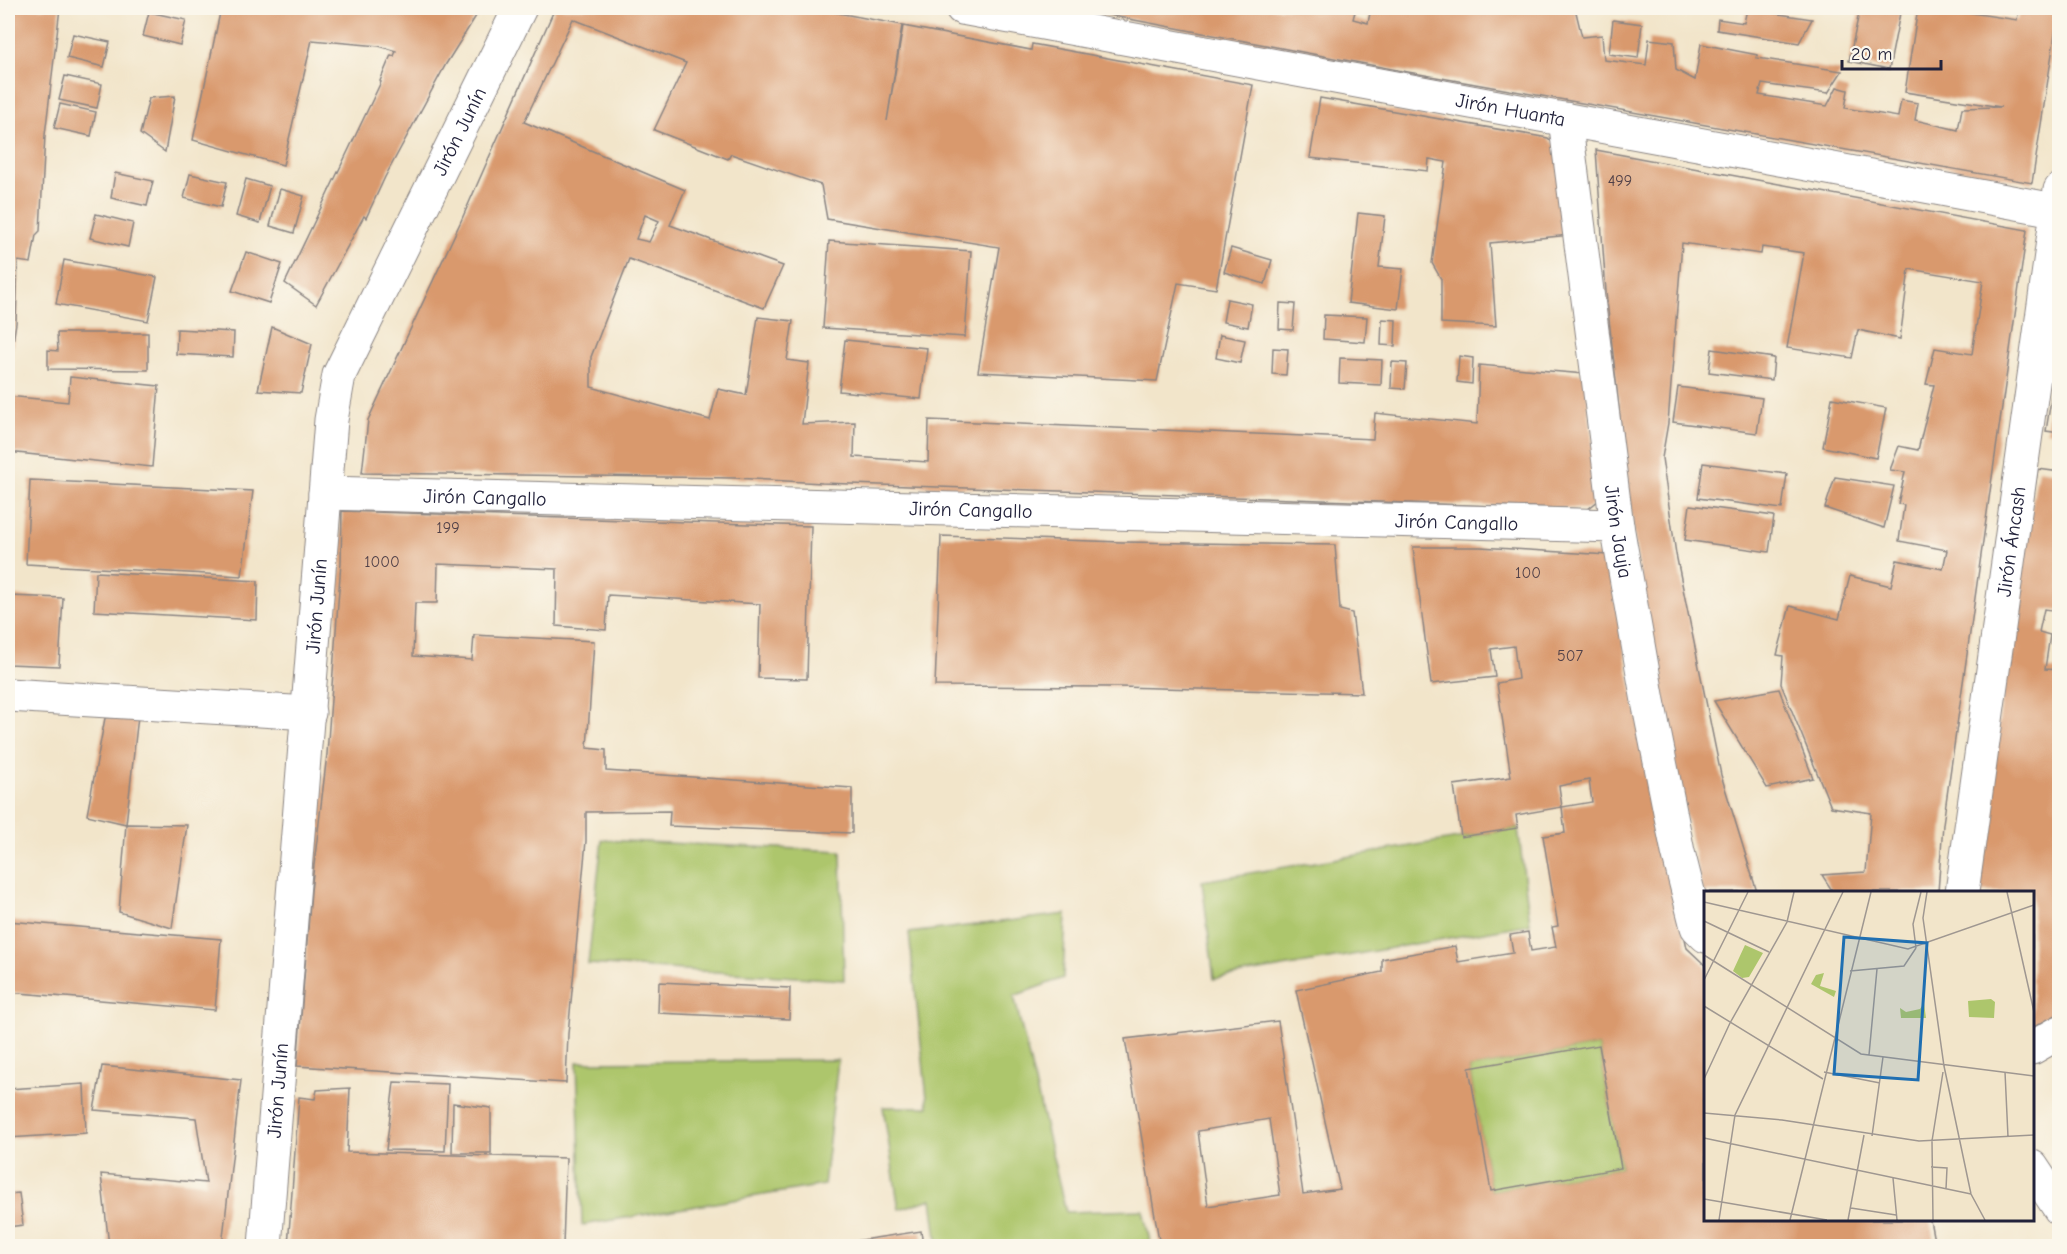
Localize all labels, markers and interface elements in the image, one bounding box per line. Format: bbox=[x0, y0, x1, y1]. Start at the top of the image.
scale bar bbox=[1842, 33, 1941, 71]
text: 20 m bbox=[1851, 44, 1892, 65]
street label: Jirón Junín bbox=[428, 84, 491, 179]
street label: Jirón Huanta bbox=[1454, 89, 1567, 131]
house number: 499 bbox=[1608, 172, 1632, 190]
street label: Jirón Jauja bbox=[1600, 484, 1637, 580]
street label: Jirón Cangallo bbox=[423, 485, 547, 511]
street label: Jirón Áncash bbox=[1992, 485, 2031, 598]
street label: Jirón Cangallo bbox=[909, 497, 1033, 523]
street label: Jirón Cangallo bbox=[1395, 509, 1519, 535]
house number: 199 bbox=[436, 519, 460, 537]
house number: 1000 bbox=[364, 553, 400, 571]
street label: Jirón Junín bbox=[301, 558, 332, 655]
house number: 100 bbox=[1515, 564, 1541, 582]
house number: 507 bbox=[1557, 647, 1583, 665]
inset map bbox=[1704, 891, 2034, 1221]
street label: Jirón Junín bbox=[263, 1042, 293, 1139]

